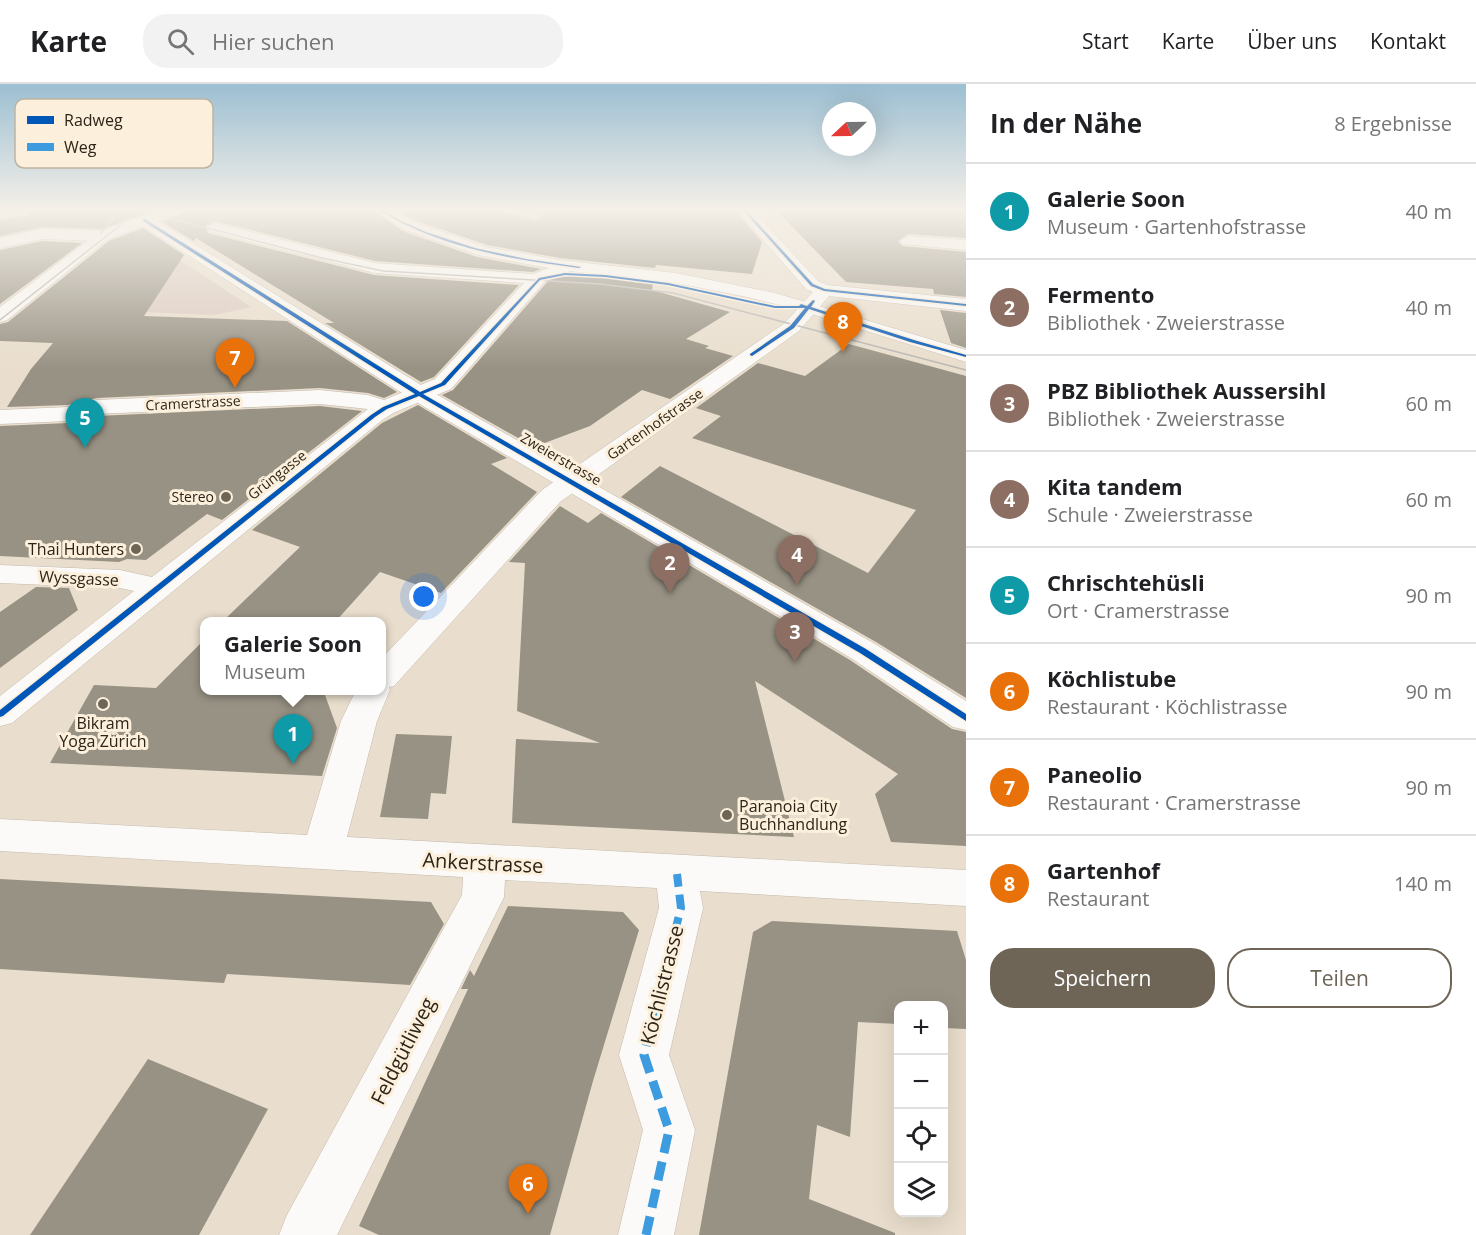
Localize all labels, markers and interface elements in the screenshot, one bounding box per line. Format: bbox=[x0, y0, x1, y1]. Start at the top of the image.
search box bbox=[143, 14, 563, 68]
text: Karte bbox=[30, 22, 107, 60]
icon: search bbox=[164, 25, 197, 58]
text: Hier suchen bbox=[212, 26, 335, 56]
text: Start bbox=[1082, 27, 1129, 55]
text: Karte bbox=[1162, 27, 1214, 55]
text: Über uns bbox=[1247, 27, 1337, 55]
text: Kontakt bbox=[1370, 27, 1446, 55]
legend bbox=[15, 99, 213, 168]
north arrow bbox=[822, 102, 876, 156]
text: In der Nähe bbox=[990, 105, 1142, 141]
text: Radweg bbox=[64, 109, 123, 131]
text: 8 Ergebnisse bbox=[1334, 110, 1452, 137]
text: Weg bbox=[64, 136, 97, 158]
text: Galerie Soon bbox=[1047, 183, 1185, 213]
text: 1 bbox=[1004, 198, 1015, 225]
text: 40 m bbox=[1405, 198, 1452, 225]
text: Museum · Gartenhofstrasse bbox=[1047, 213, 1306, 240]
text: Fermento bbox=[1047, 279, 1154, 309]
text: 2 bbox=[1004, 294, 1015, 321]
text: 40 m bbox=[1405, 294, 1452, 321]
pin: 8 bbox=[824, 302, 862, 352]
text: Bibliothek · Zweierstrasse bbox=[1047, 309, 1285, 336]
pin: 7 bbox=[216, 338, 254, 388]
text: PBZ Bibliothek Aussersihl bbox=[1047, 375, 1326, 405]
street label: Gartenhofstrasse bbox=[603, 383, 707, 464]
text: 3 bbox=[1004, 390, 1015, 417]
text: 60 m bbox=[1405, 390, 1452, 417]
street label: Cramerstrasse bbox=[145, 391, 241, 414]
pin: 5 bbox=[66, 398, 104, 448]
text: Bibliothek · Zweierstrasse bbox=[1047, 405, 1285, 432]
street label: Zweierstrasse bbox=[517, 428, 605, 489]
street label: Grüngasse bbox=[243, 446, 310, 504]
text: Kita tandem bbox=[1047, 471, 1183, 501]
text: 4 bbox=[1004, 486, 1015, 513]
text: 60 m bbox=[1405, 486, 1452, 513]
place label: Stereo bbox=[171, 487, 214, 506]
marker: Stereo bbox=[219, 490, 233, 504]
text: Schule · Zweierstrasse bbox=[1047, 501, 1253, 528]
pin: 4 bbox=[778, 536, 816, 585]
place label: Thai Hunters bbox=[28, 538, 124, 560]
marker: Thai Hunters bbox=[129, 542, 143, 556]
pin: 2 bbox=[650, 544, 690, 593]
street label: Wyssgasse bbox=[39, 565, 119, 591]
text: Chrischtehüsli bbox=[1047, 567, 1205, 597]
your location bbox=[409, 582, 438, 611]
text: 5 bbox=[1004, 582, 1015, 609]
text: 90 m bbox=[1405, 582, 1452, 609]
text: Ort · Cramerstrasse bbox=[1047, 597, 1230, 624]
pin: 3 bbox=[776, 612, 814, 662]
popup bbox=[200, 617, 386, 695]
text: Galerie Soon bbox=[224, 628, 362, 658]
text: Museum bbox=[224, 658, 306, 685]
text: Köchlistube bbox=[1047, 663, 1176, 693]
text: 6 bbox=[1004, 678, 1015, 705]
text: 90 m bbox=[1405, 678, 1452, 705]
text: Restaurant · Köchlistrasse bbox=[1047, 693, 1287, 720]
marker: Bikram Yoga Zürich bbox=[96, 697, 110, 711]
place label: Bikram Yoga Zürich bbox=[59, 712, 147, 752]
pin: 1 bbox=[274, 714, 312, 764]
text: Paneolio bbox=[1047, 759, 1142, 789]
text: 7 bbox=[1004, 774, 1015, 801]
text: 90 m bbox=[1405, 774, 1452, 801]
text: Restaurant · Cramerstrasse bbox=[1047, 789, 1301, 816]
place label: Paranoia City Buchhandlung bbox=[739, 795, 848, 835]
marker: Paranoia City Buchhandlung bbox=[720, 808, 734, 822]
street label: Ankerstrasse bbox=[422, 846, 544, 879]
text: Gartenhof bbox=[1047, 855, 1160, 885]
text: 8 bbox=[1004, 870, 1015, 897]
text: 140 m bbox=[1394, 870, 1452, 897]
text: Restaurant bbox=[1047, 885, 1149, 912]
street label: Köchlistrasse bbox=[634, 922, 689, 1048]
button: Speichern bbox=[990, 948, 1215, 1008]
button: Teilen bbox=[1227, 948, 1452, 1008]
street label: Feldgütliweg bbox=[364, 992, 441, 1109]
map controls bbox=[894, 1001, 948, 1217]
button: + bbox=[894, 1001, 948, 1055]
button: − bbox=[894, 1055, 948, 1109]
button: locate bbox=[894, 1109, 948, 1163]
button: layers bbox=[894, 1163, 948, 1217]
pin: 6 bbox=[508, 1164, 548, 1214]

